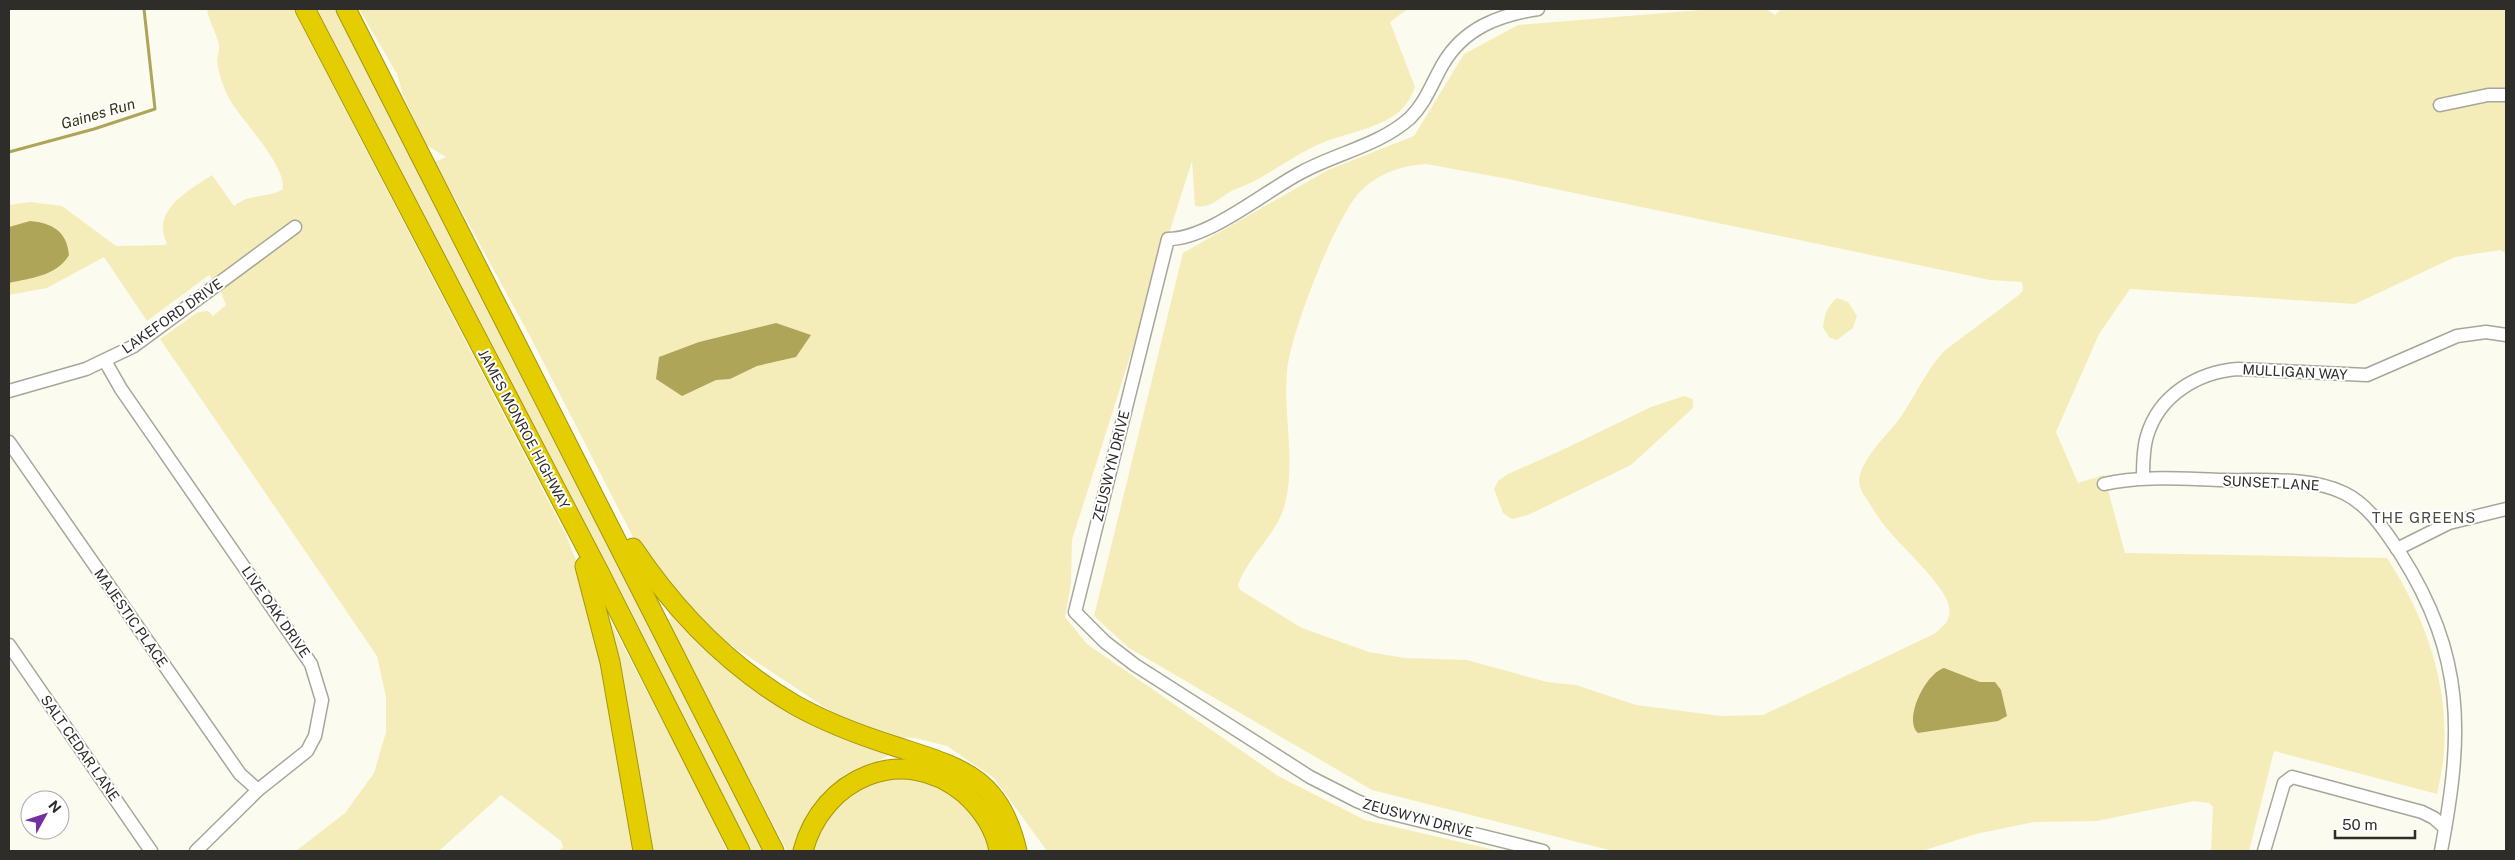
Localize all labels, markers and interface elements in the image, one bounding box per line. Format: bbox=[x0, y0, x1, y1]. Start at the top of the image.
water label: Gaines Run bbox=[59, 95, 137, 132]
street label: LAKEFORD DRIVE bbox=[119, 275, 225, 357]
street label: JAMES MONROE HIGHWAY bbox=[475, 346, 573, 512]
street label: MULLIGAN WAY bbox=[2242, 361, 2348, 383]
street label: ZEUSWYN DRIVE bbox=[1089, 409, 1133, 523]
street label: SUNSET LANE bbox=[2222, 472, 2320, 494]
district label: THE GREENS bbox=[2372, 509, 2476, 526]
street label: LIVE OAK DRIVE bbox=[239, 563, 313, 661]
street label: MAJESTIC PLACE bbox=[91, 566, 171, 670]
street label: SALT CEDAR LANE bbox=[37, 692, 123, 804]
north arrow bbox=[20, 790, 70, 840]
street label: ZEUSWYN DRIVE bbox=[1361, 795, 1475, 841]
text: N bbox=[45, 797, 65, 816]
scale bar bbox=[2335, 808, 2415, 840]
text: 50 m bbox=[2342, 816, 2377, 833]

